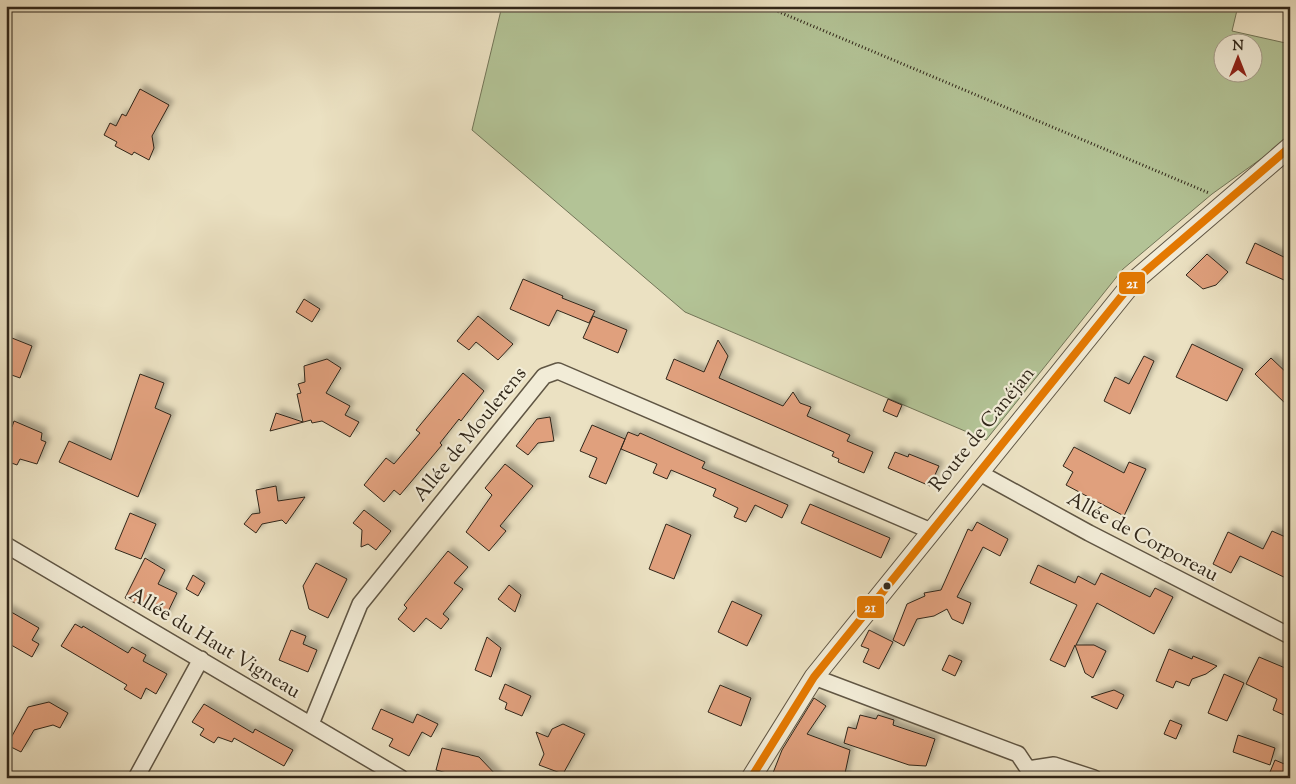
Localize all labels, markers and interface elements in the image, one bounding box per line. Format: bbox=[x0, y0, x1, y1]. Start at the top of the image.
north arrow bbox=[1214, 32, 1264, 82]
text: N bbox=[1232, 37, 1244, 57]
line badge: 21 bbox=[1118, 271, 1146, 295]
text: 21 bbox=[1126, 275, 1138, 295]
street label: Allée de Moulerens bbox=[407, 361, 535, 509]
street label: Route de Canéjan bbox=[923, 361, 1043, 499]
street label: Allée de Corporeau bbox=[1061, 486, 1223, 590]
street label: Allée du Haut Vigneau bbox=[123, 581, 306, 707]
unlabelled marker bbox=[882, 581, 892, 591]
line badge: 21 bbox=[856, 595, 885, 619]
text: 21 bbox=[864, 599, 876, 619]

